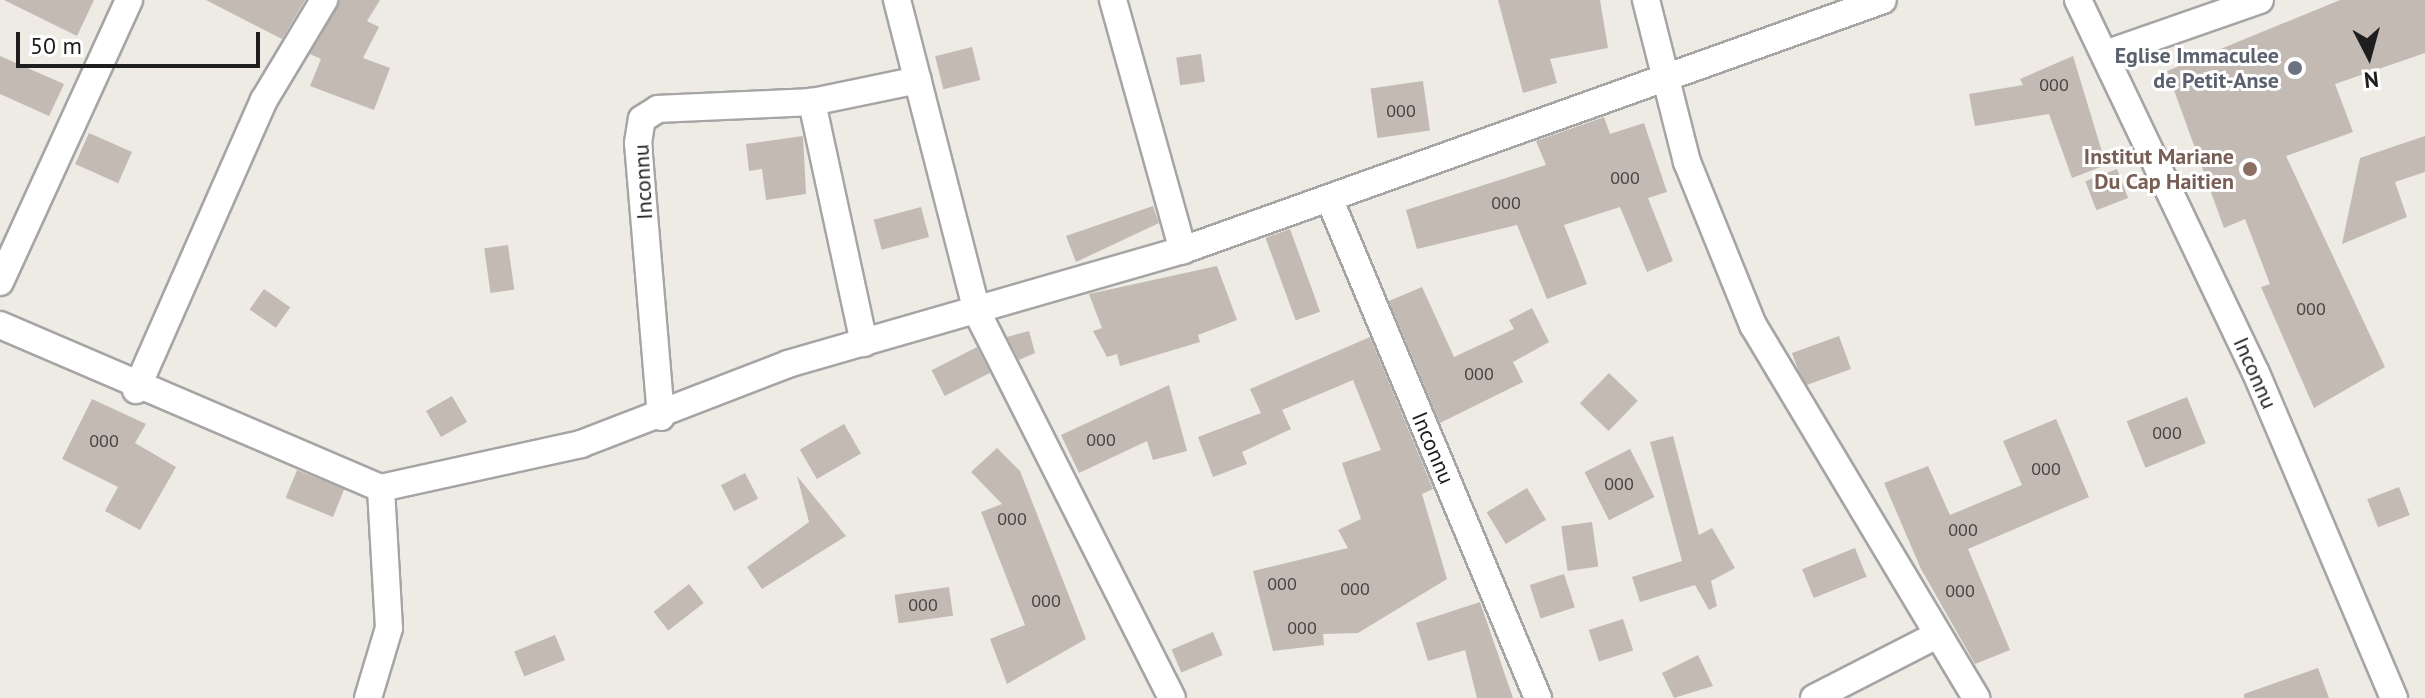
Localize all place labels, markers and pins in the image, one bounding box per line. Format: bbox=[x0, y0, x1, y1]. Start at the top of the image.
place label: Eglise Immaculee de Petit-Anse bbox=[2115, 42, 2279, 94]
marker: Eglise Immaculee de Petit-Anse bbox=[2286, 59, 2304, 77]
place label: Institut Mariane Du Cap Haitien bbox=[2084, 143, 2234, 194]
marker: Institut Mariane Du Cap Haitien bbox=[2241, 160, 2259, 178]

